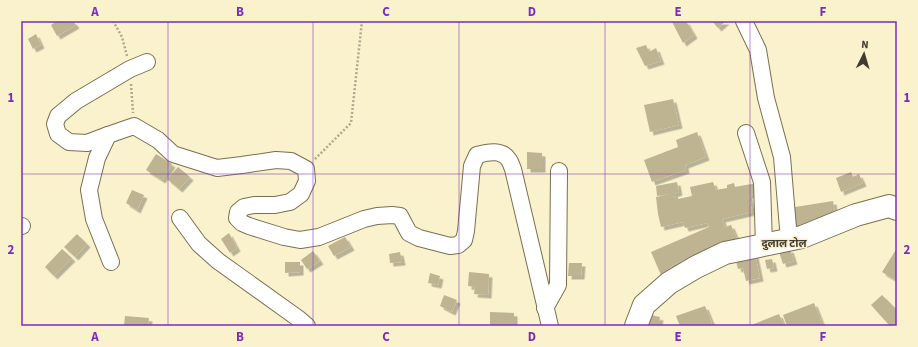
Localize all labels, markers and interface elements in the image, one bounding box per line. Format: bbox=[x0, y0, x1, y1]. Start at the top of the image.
text: A bbox=[90, 3, 99, 21]
text: B bbox=[236, 3, 244, 21]
text: C bbox=[382, 3, 390, 21]
text: D bbox=[528, 3, 536, 21]
text: E bbox=[674, 3, 682, 21]
text: F bbox=[820, 3, 827, 21]
north arrow bbox=[844, 34, 884, 74]
text: N bbox=[861, 37, 869, 52]
text: 1 bbox=[8, 89, 15, 107]
text: 1 bbox=[904, 89, 911, 107]
district label: दुलाल टोल bbox=[761, 236, 807, 251]
text: 2 bbox=[8, 241, 15, 259]
text: 2 bbox=[904, 241, 911, 259]
text: A bbox=[90, 328, 99, 346]
text: B bbox=[236, 328, 244, 346]
text: C bbox=[382, 328, 390, 346]
text: D bbox=[528, 328, 536, 346]
text: E bbox=[674, 328, 682, 346]
text: F bbox=[820, 328, 827, 346]

